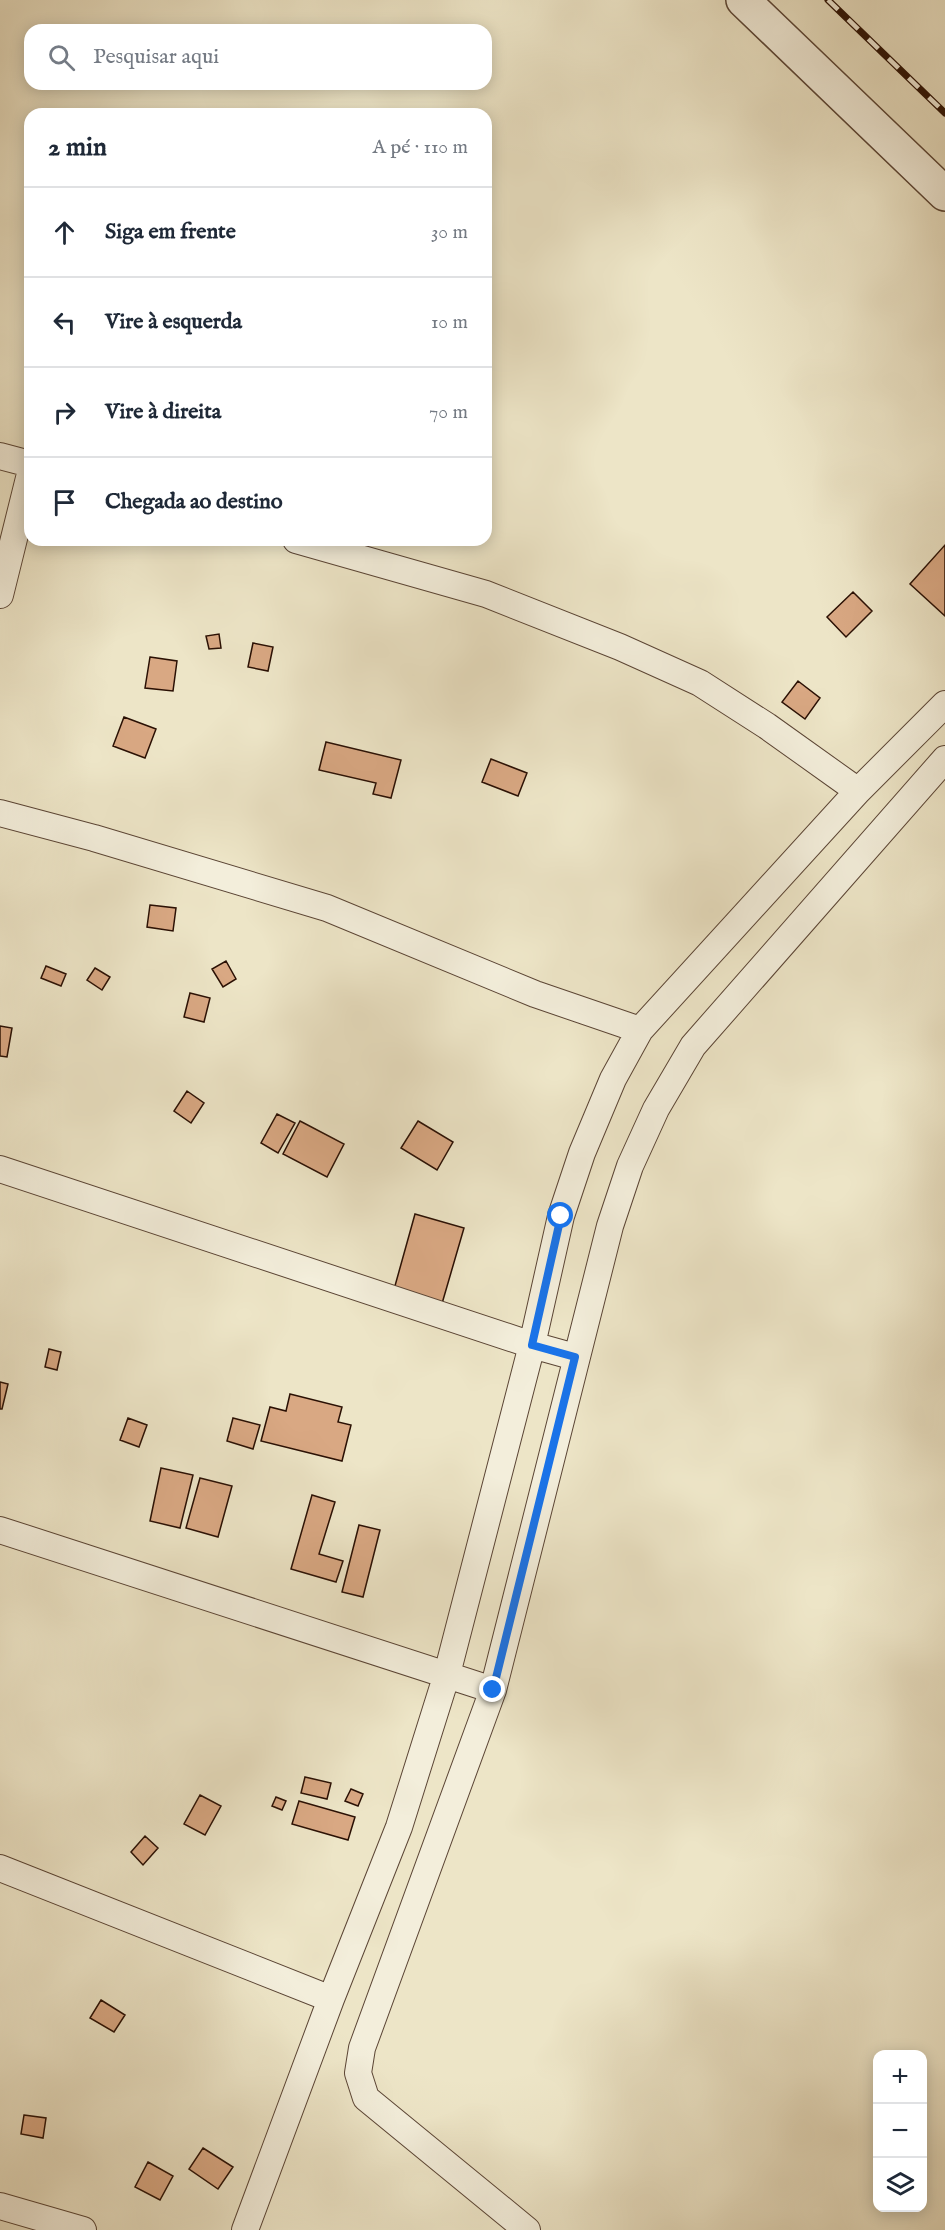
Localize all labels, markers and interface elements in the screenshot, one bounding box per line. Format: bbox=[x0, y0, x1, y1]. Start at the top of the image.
search box bbox=[24, 24, 492, 90]
icon: search bbox=[45, 41, 78, 74]
text: Pesquisar aqui bbox=[93, 43, 219, 71]
text: 2 min bbox=[48, 131, 107, 164]
text: A pé · 110 m bbox=[373, 135, 468, 160]
icon: ahead bbox=[48, 216, 81, 249]
text: Siga em frente bbox=[105, 218, 236, 246]
text: 30 m bbox=[431, 220, 468, 245]
icon: left bbox=[48, 306, 81, 339]
text: Vire à esquerda bbox=[105, 308, 242, 336]
text: 10 m bbox=[431, 310, 468, 335]
icon: right bbox=[48, 396, 81, 429]
text: Vire à direita bbox=[105, 398, 221, 426]
text: 70 m bbox=[429, 400, 468, 425]
icon: arrive bbox=[48, 486, 81, 519]
text: Chegada ao destino bbox=[105, 488, 283, 516]
route start bbox=[547, 1202, 573, 1228]
route end bbox=[479, 1676, 505, 1702]
map controls bbox=[873, 2050, 927, 2212]
button: + bbox=[873, 2050, 927, 2104]
button: − bbox=[873, 2104, 927, 2158]
button: layers bbox=[873, 2158, 927, 2212]

